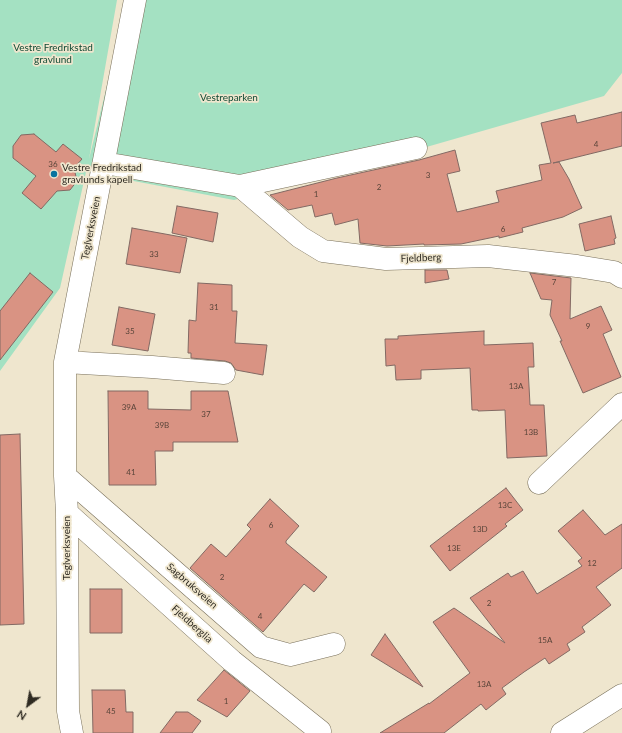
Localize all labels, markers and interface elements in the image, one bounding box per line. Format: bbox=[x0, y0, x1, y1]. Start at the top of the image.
park label: Vestre Fredrikstad gravlund bbox=[13, 42, 93, 66]
park label: Vestreparken bbox=[200, 92, 258, 104]
house number: 4 bbox=[594, 139, 598, 149]
house number: 36 bbox=[48, 159, 58, 169]
place label: Vestre Fredrikstad gravlunds kapell bbox=[62, 162, 142, 186]
marker: Vestre Fredrikstad gravlunds kapell bbox=[49, 169, 59, 179]
house number: 3 bbox=[426, 170, 430, 180]
house number: 2 bbox=[377, 182, 381, 192]
house number: 1 bbox=[314, 189, 318, 199]
street label: Teglverksveien bbox=[79, 195, 103, 261]
house number: 6 bbox=[501, 224, 505, 234]
house number: 33 bbox=[149, 249, 159, 259]
street label: Fjeldberg bbox=[400, 251, 442, 265]
house number: 7 bbox=[552, 277, 556, 287]
house number: 31 bbox=[209, 302, 219, 312]
house number: 9 bbox=[586, 321, 590, 331]
house number: 35 bbox=[125, 326, 135, 336]
house number: 13A bbox=[509, 381, 523, 391]
house number: 39A bbox=[122, 402, 136, 412]
house number: 37 bbox=[201, 409, 211, 419]
house number: 39B bbox=[155, 420, 169, 430]
house number: 13B bbox=[524, 427, 538, 437]
house number: 41 bbox=[126, 467, 136, 477]
house number: 13C bbox=[498, 500, 512, 510]
street label: Teglverksveien bbox=[61, 516, 73, 580]
house number: 6 bbox=[269, 520, 273, 530]
house number: 13D bbox=[472, 524, 488, 534]
house number: 13E bbox=[447, 543, 461, 553]
house number: 12 bbox=[587, 558, 597, 568]
street label: Sagbruksveien bbox=[164, 561, 220, 611]
house number: 2 bbox=[220, 572, 224, 582]
house number: 2 bbox=[487, 598, 491, 608]
street label: Fjeldberglia bbox=[169, 603, 215, 645]
house number: 4 bbox=[258, 611, 262, 621]
house number: 15A bbox=[538, 635, 552, 645]
house number: 13A bbox=[477, 679, 491, 689]
north arrow bbox=[8, 685, 48, 725]
house number: 1 bbox=[224, 696, 228, 706]
house number: 45 bbox=[106, 706, 116, 716]
text: N bbox=[14, 708, 28, 723]

